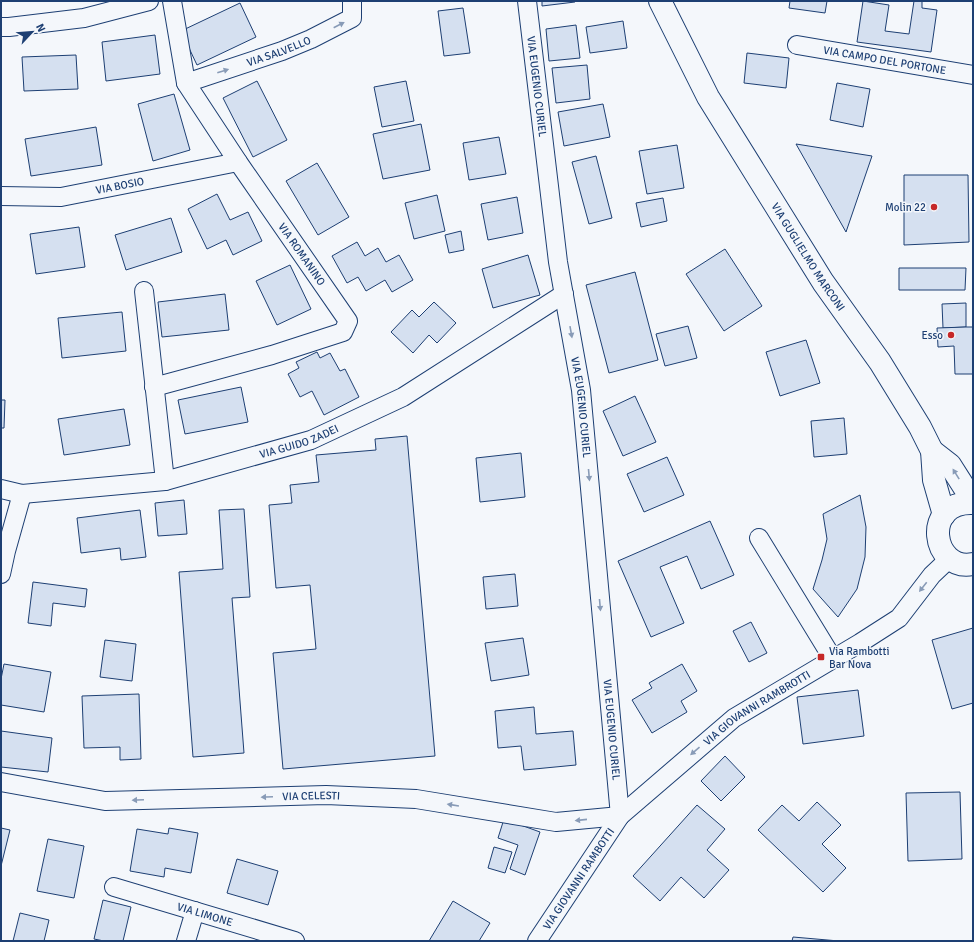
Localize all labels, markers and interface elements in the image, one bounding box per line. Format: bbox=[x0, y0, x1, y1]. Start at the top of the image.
north arrow bbox=[12, 12, 52, 52]
one-way arrow bbox=[333, 21, 344, 28]
text: N bbox=[33, 22, 48, 34]
street label: VIA SALVELLO bbox=[245, 34, 313, 69]
street label: VIA EUGENIO CURIEL bbox=[524, 35, 549, 138]
street label: VIA CAMPO DEL PORTONE bbox=[822, 44, 947, 77]
one-way arrow bbox=[217, 67, 229, 73]
street label: VIA BOSIO bbox=[95, 175, 145, 197]
street label: VIA GUGLIELMO MARCONI bbox=[768, 201, 848, 314]
place label: Molin 22 bbox=[885, 201, 926, 214]
marker: Molin 22 bbox=[929, 202, 939, 212]
street label: VIA ROMANINO bbox=[275, 220, 328, 288]
one-way arrow bbox=[568, 326, 574, 339]
place label: Esso bbox=[921, 329, 943, 342]
marker: Esso bbox=[946, 330, 956, 340]
street label: VIA EUGENIO CURIEL bbox=[568, 356, 593, 459]
street label: VIA GUIDO ZADEI bbox=[258, 422, 341, 461]
one-way arrow bbox=[952, 468, 959, 479]
one-way arrow bbox=[585, 469, 592, 481]
one-way arrow bbox=[919, 581, 927, 592]
one-way arrow bbox=[597, 599, 604, 611]
place label: Via Rambotti Bar Nova bbox=[829, 645, 889, 671]
marker: Via Rambotti Bar Nova bbox=[816, 652, 826, 662]
street label: VIA GIOVANNI RAMBROTTI bbox=[701, 668, 813, 748]
street label: VIA EUGENIO CURIEL bbox=[600, 679, 623, 781]
one-way arrow bbox=[689, 747, 700, 756]
street label: VIA CELESTI bbox=[282, 789, 340, 803]
one-way arrow bbox=[261, 793, 273, 800]
one-way arrow bbox=[132, 797, 144, 804]
one-way arrow bbox=[447, 802, 459, 808]
one-way arrow bbox=[575, 816, 587, 823]
street label: VIA GIOVANNI RAMBOTTI bbox=[540, 825, 617, 932]
street label: VIA LIMONE bbox=[176, 900, 234, 929]

